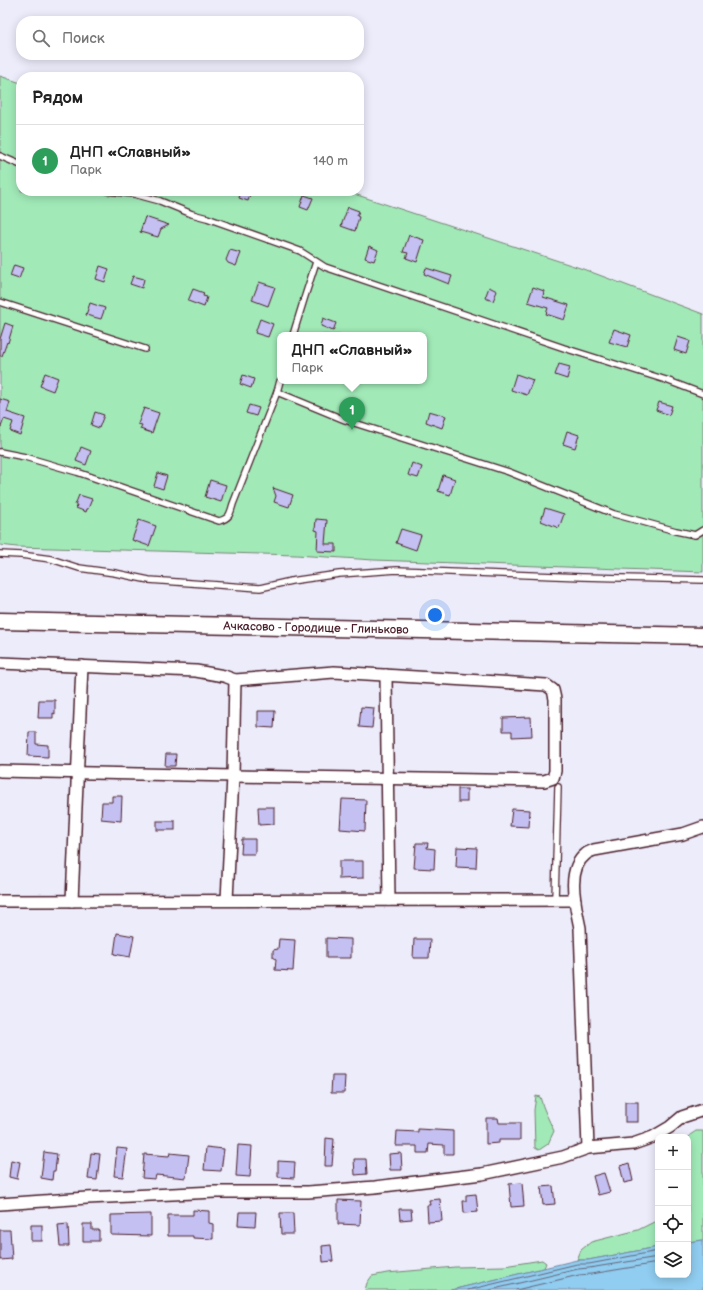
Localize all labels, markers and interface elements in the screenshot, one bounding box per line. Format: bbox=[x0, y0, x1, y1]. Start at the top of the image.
search box bbox=[16, 16, 364, 60]
icon: search bbox=[30, 27, 52, 49]
text: Поиск bbox=[62, 29, 105, 48]
text: Рядом bbox=[32, 88, 83, 108]
text: ДНП «Славный» bbox=[70, 143, 191, 162]
text: 1 bbox=[42, 153, 48, 169]
text: 140 m bbox=[313, 153, 348, 169]
text: Парк bbox=[70, 162, 102, 178]
popup bbox=[277, 332, 427, 384]
text: ДНП «Славный» bbox=[291, 341, 413, 360]
text: Парк bbox=[291, 360, 323, 376]
pin: 1 bbox=[339, 397, 365, 430]
your location bbox=[425, 605, 445, 625]
street label: Ачкасово - Городище - Глиньково bbox=[222, 618, 409, 637]
map controls bbox=[655, 1134, 691, 1278]
button: + bbox=[655, 1134, 691, 1170]
button: − bbox=[655, 1170, 691, 1206]
button: locate bbox=[655, 1206, 691, 1242]
button: layers bbox=[655, 1242, 691, 1278]

